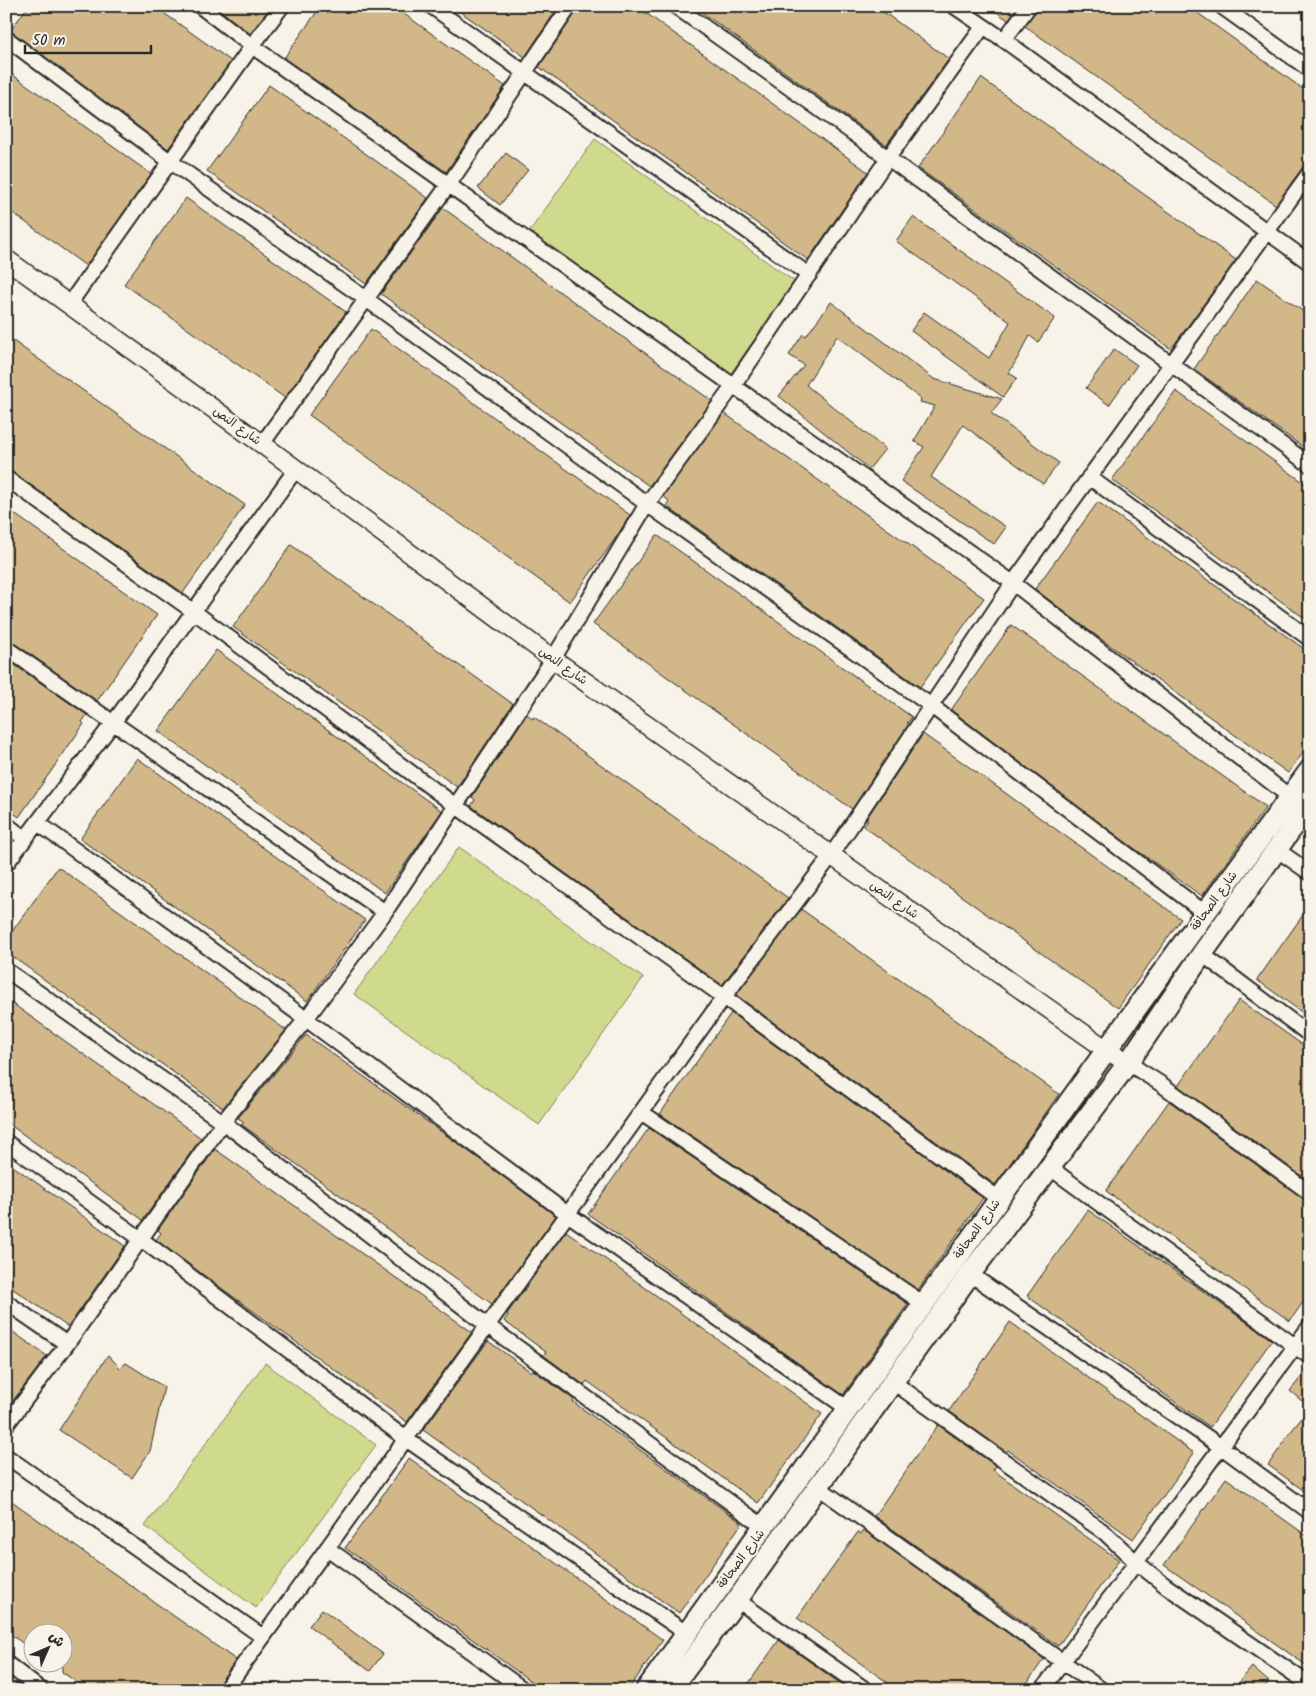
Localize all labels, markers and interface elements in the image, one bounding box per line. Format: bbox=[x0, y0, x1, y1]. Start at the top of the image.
scale bar bbox=[25, 22, 151, 54]
text: 50 m bbox=[32, 29, 66, 53]
street label: شارع النص bbox=[209, 402, 265, 450]
street label: شارع النص bbox=[535, 642, 591, 690]
street label: شارع الصحافة bbox=[1186, 867, 1242, 935]
street label: شارع النص bbox=[866, 876, 922, 924]
street label: شارع الصحافة bbox=[949, 1195, 1005, 1263]
street label: شارع الصحافة bbox=[712, 1525, 770, 1593]
north arrow bbox=[22, 1624, 72, 1674]
text: ش bbox=[43, 1626, 70, 1653]

